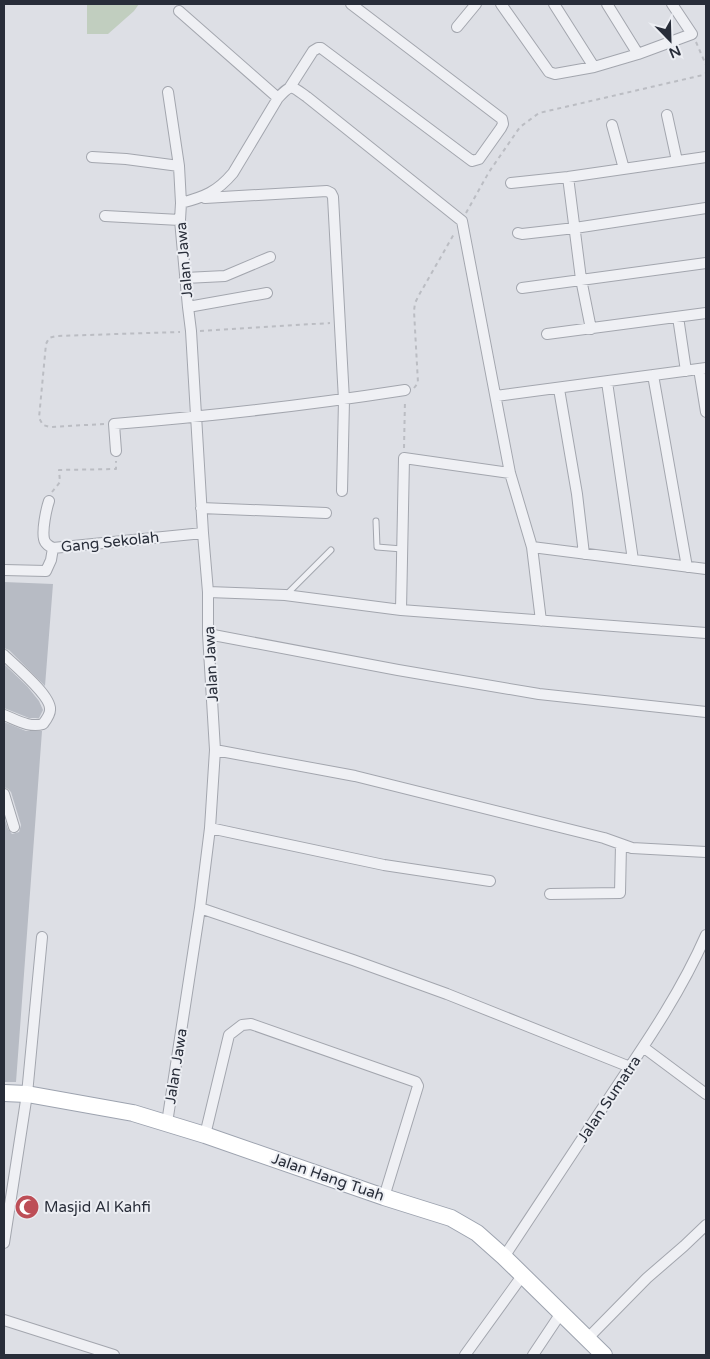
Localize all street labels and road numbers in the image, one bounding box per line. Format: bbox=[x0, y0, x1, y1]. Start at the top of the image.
street label: Jalan Jawa bbox=[172, 221, 196, 299]
street label: Gang Sekolah bbox=[60, 528, 160, 556]
street label: Jalan Jawa bbox=[200, 626, 222, 702]
street label: Jalan Jawa bbox=[161, 1027, 191, 1105]
street label: Jalan Sumatra bbox=[573, 1052, 645, 1146]
street label: Jalan Hang Tuah bbox=[269, 1149, 387, 1205]

